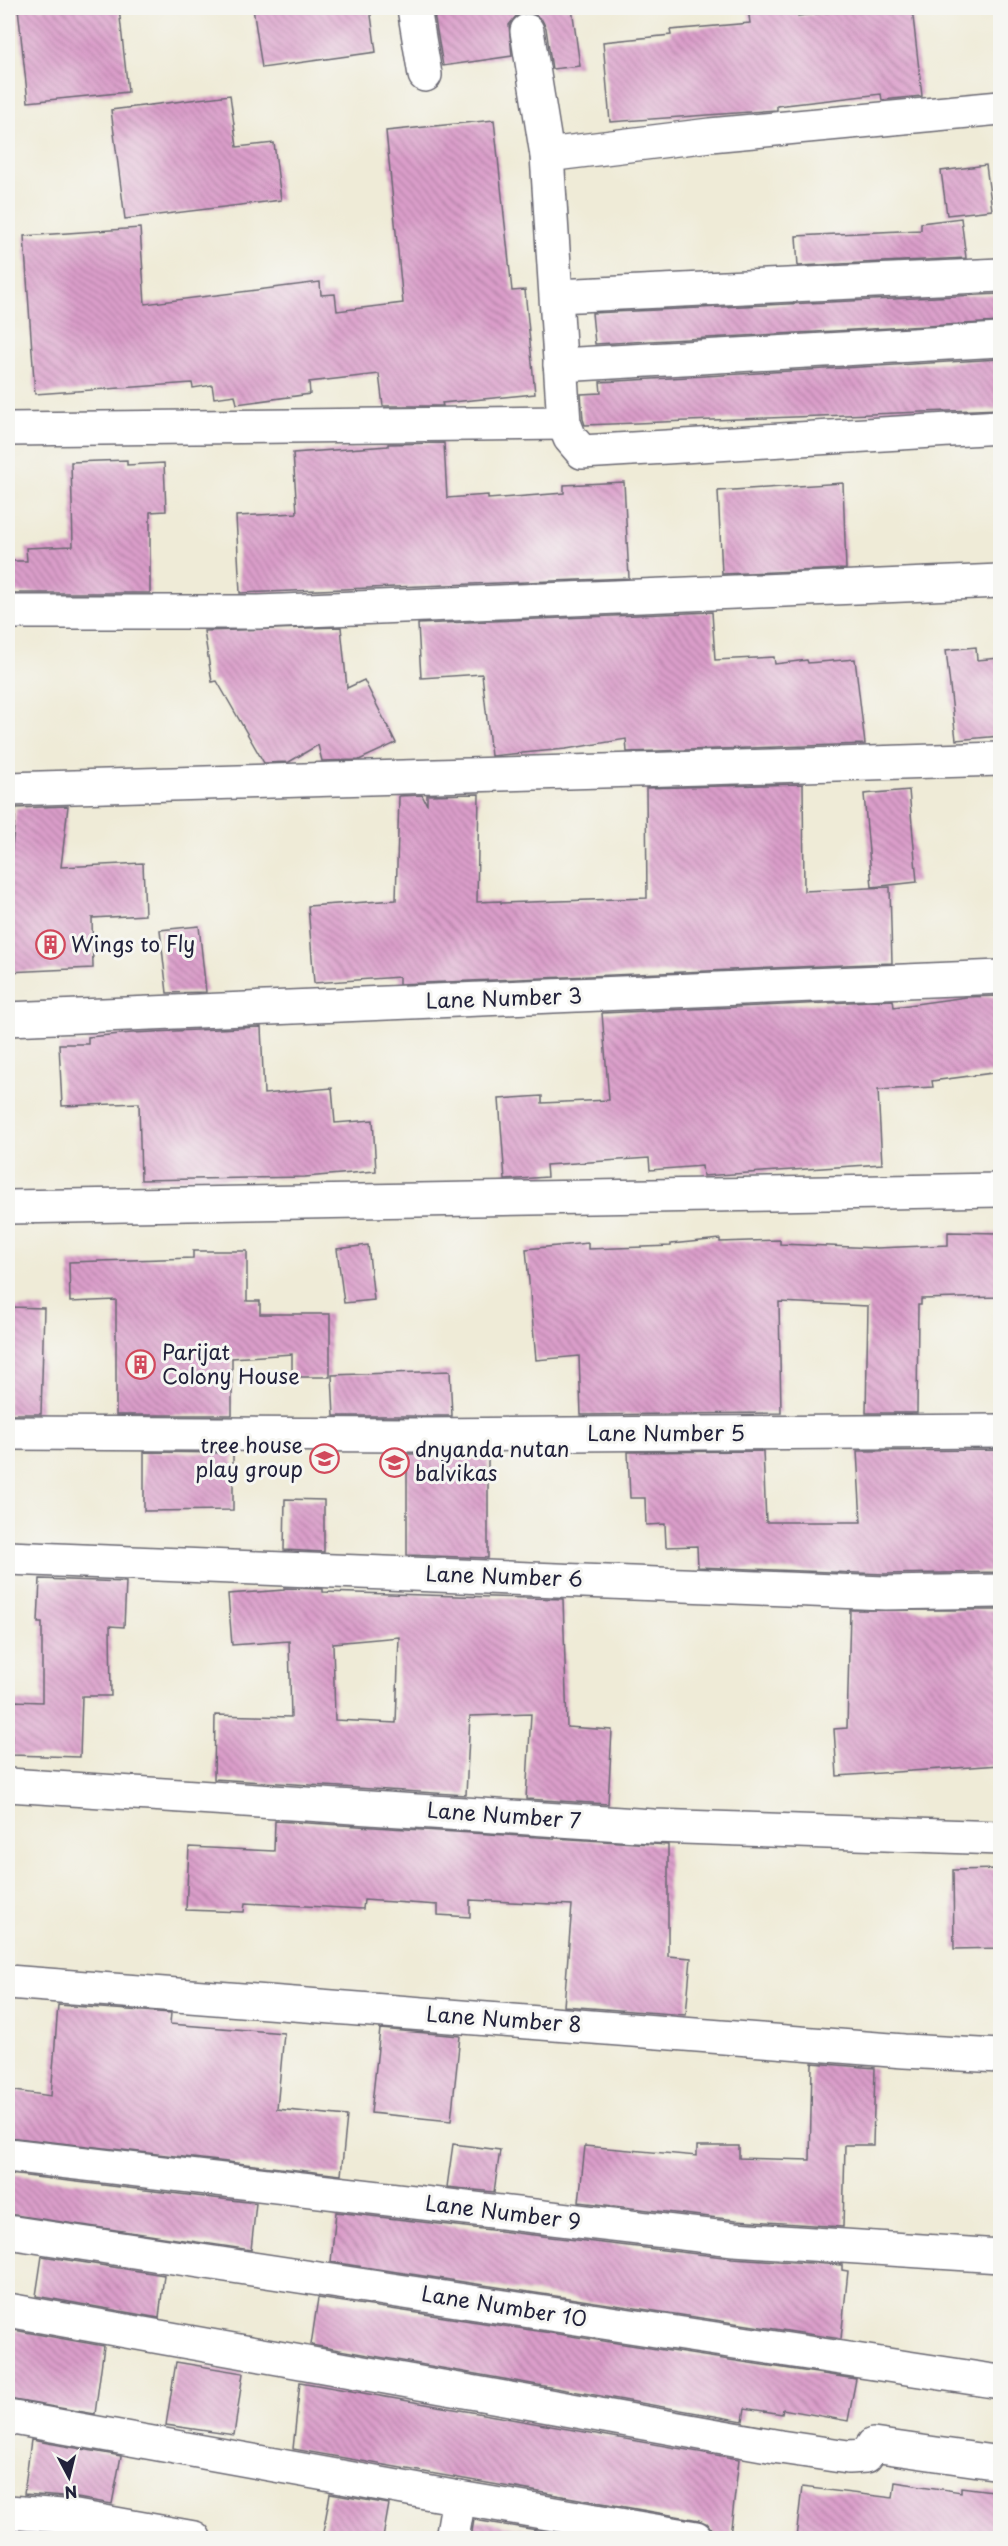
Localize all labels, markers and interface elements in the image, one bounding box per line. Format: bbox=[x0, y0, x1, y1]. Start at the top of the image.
place label: Wings to Fly bbox=[71, 927, 195, 959]
building icon: Wings to Fly bbox=[34, 929, 66, 961]
street label: Lane Number 3 bbox=[425, 978, 583, 1016]
place label: Parijat Colony House bbox=[162, 1335, 300, 1391]
building icon: Parijat Colony House bbox=[125, 1349, 157, 1381]
street label: Lane Number 5 bbox=[587, 1416, 745, 1448]
place label: tree house play group bbox=[195, 1428, 303, 1484]
place label: dnyanda nutan balvikas bbox=[415, 1432, 569, 1488]
school or university icon: tree house play group bbox=[308, 1442, 340, 1474]
school or university icon: dnyanda nutan balvikas bbox=[378, 1446, 410, 1478]
street label: Lane Number 6 bbox=[425, 1556, 583, 1594]
street label: Lane Number 7 bbox=[426, 1793, 582, 1835]
street label: Lane Number 8 bbox=[425, 1997, 583, 2039]
street label: Lane Number 9 bbox=[424, 2186, 583, 2236]
street label: Lane Number 10 bbox=[419, 2276, 589, 2334]
north arrow bbox=[39, 2447, 99, 2507]
text: N bbox=[63, 2480, 79, 2506]

